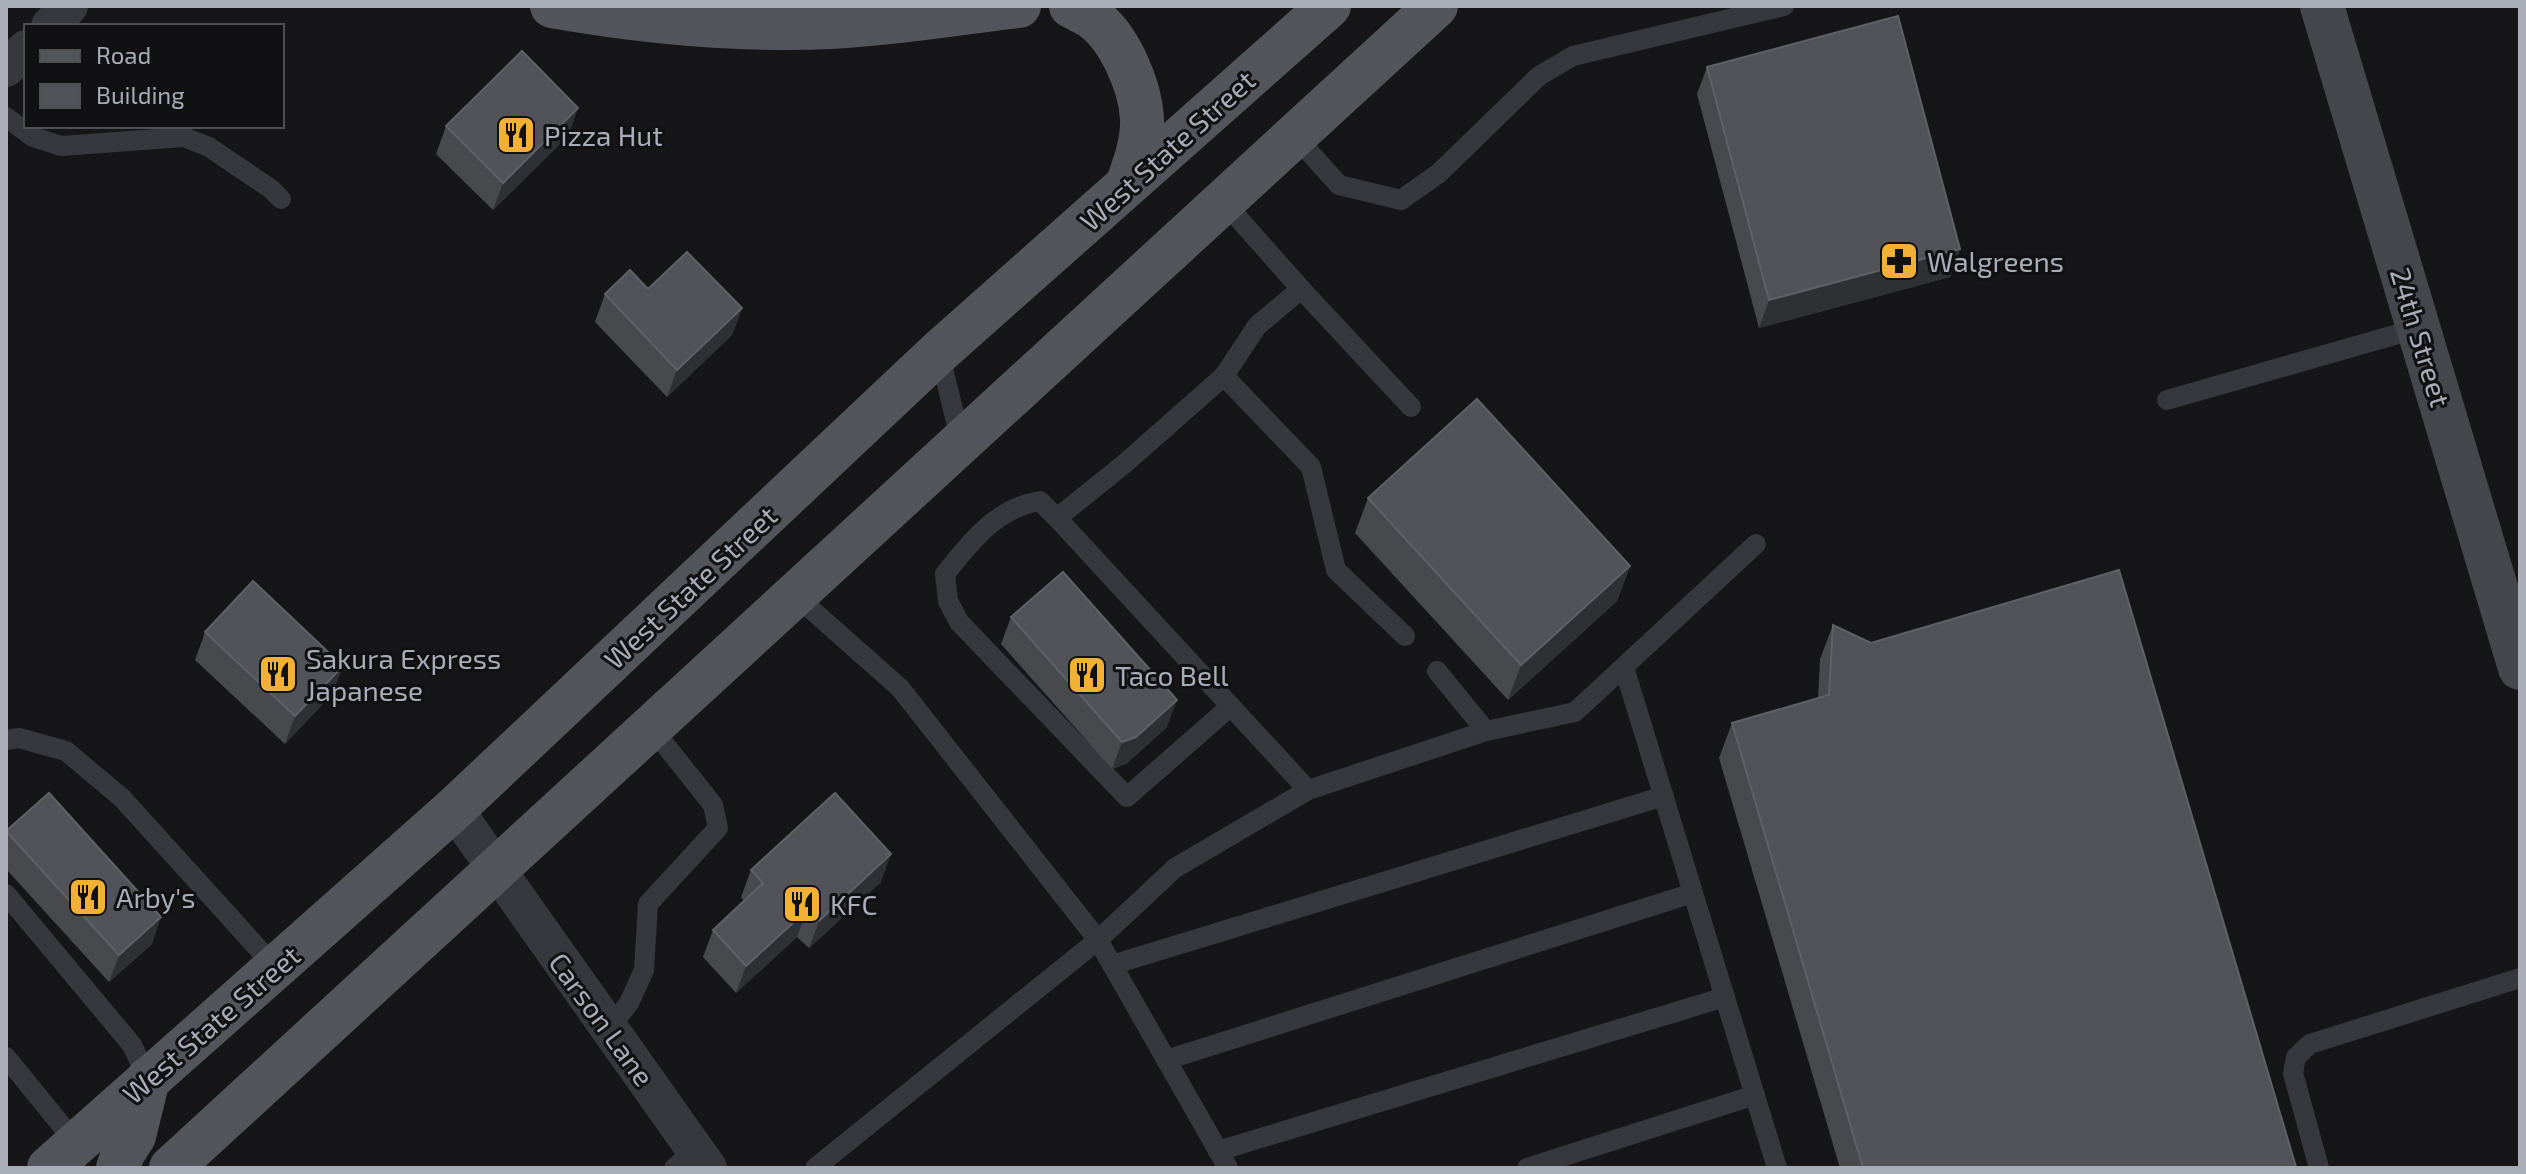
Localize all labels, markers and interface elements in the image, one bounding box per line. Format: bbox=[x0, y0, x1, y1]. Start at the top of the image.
legend bbox=[24, 24, 284, 128]
text: Road bbox=[96, 40, 151, 69]
street label: West State Street bbox=[1073, 63, 1261, 237]
text: Building bbox=[96, 80, 185, 109]
restaurant icon: Pizza Hut bbox=[495, 114, 537, 156]
place label: Pizza Hut bbox=[544, 118, 663, 152]
pharmacy icon: Walgreens bbox=[1878, 240, 1920, 282]
place label: Walgreens bbox=[1927, 244, 2064, 278]
street label: 24th Street bbox=[2384, 263, 2458, 411]
street label: West State Street bbox=[597, 498, 783, 676]
place label: Sakura Express Japanese bbox=[306, 641, 501, 707]
restaurant icon: Sakura Express Japanese bbox=[257, 653, 299, 695]
restaurant icon: Taco Bell bbox=[1066, 654, 1108, 696]
place label: Taco Bell bbox=[1115, 658, 1229, 692]
restaurant icon: Arby's bbox=[67, 876, 109, 918]
place label: Arby's bbox=[116, 880, 195, 914]
restaurant icon: KFC bbox=[781, 883, 823, 925]
place label: KFC bbox=[830, 887, 877, 921]
street label: West State Street bbox=[115, 938, 307, 1110]
street label: Carson Lane bbox=[542, 946, 662, 1092]

